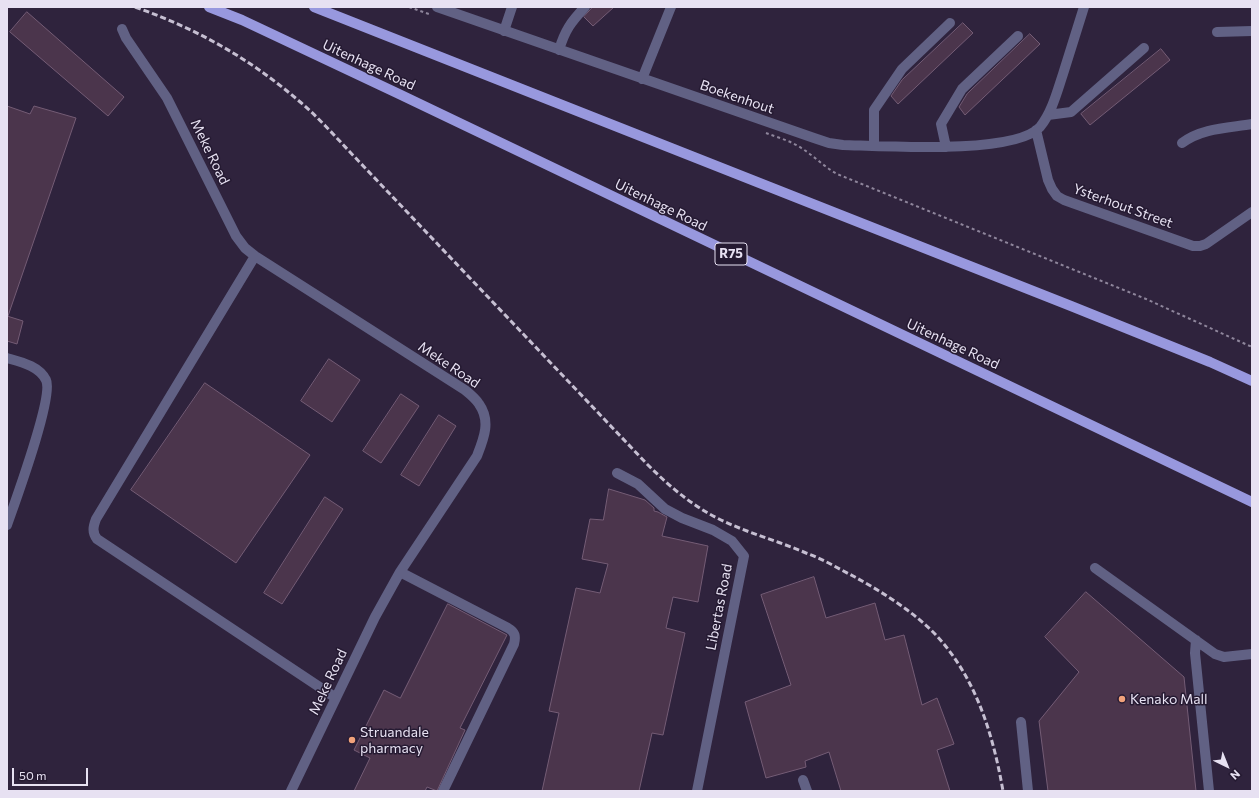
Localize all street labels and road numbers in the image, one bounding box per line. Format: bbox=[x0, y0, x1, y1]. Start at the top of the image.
street label: Uitenhage Road bbox=[320, 36, 418, 94]
street label: Boekenhout bbox=[698, 76, 776, 118]
street label: Meke Road bbox=[187, 117, 233, 187]
street label: Uitenhage Road bbox=[612, 175, 710, 235]
street label: Ysterhout Street bbox=[1071, 180, 1175, 232]
road number: R75 bbox=[715, 243, 747, 265]
street label: Uitenhage Road bbox=[904, 315, 1002, 373]
street label: Meke Road bbox=[415, 338, 483, 392]
street label: Libertas Road bbox=[702, 562, 736, 652]
street label: Meke Road bbox=[305, 646, 351, 718]

